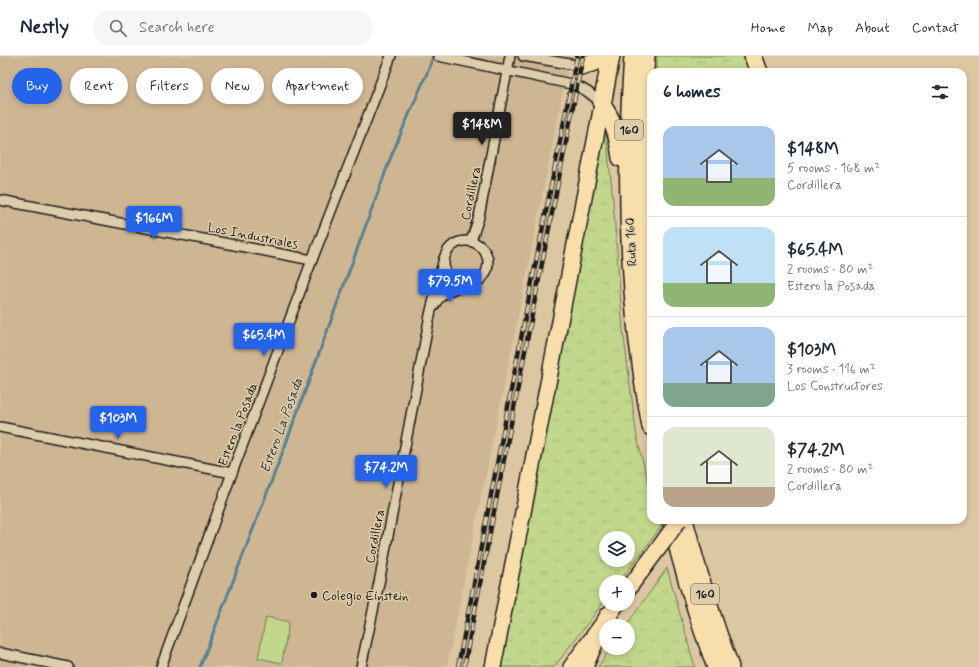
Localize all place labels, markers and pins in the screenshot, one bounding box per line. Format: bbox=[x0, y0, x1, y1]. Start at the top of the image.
pin: $148M bbox=[454, 112, 510, 146]
pin: $166M bbox=[126, 206, 182, 240]
pin: $79.5M bbox=[417, 269, 483, 303]
pin: $65.4M bbox=[231, 323, 297, 357]
pin: $103M bbox=[90, 406, 146, 440]
pin: $74.2M bbox=[353, 455, 419, 489]
place label: Colegio Einstein bbox=[322, 588, 408, 606]
marker: Colegio Einstein bbox=[309, 590, 319, 600]

